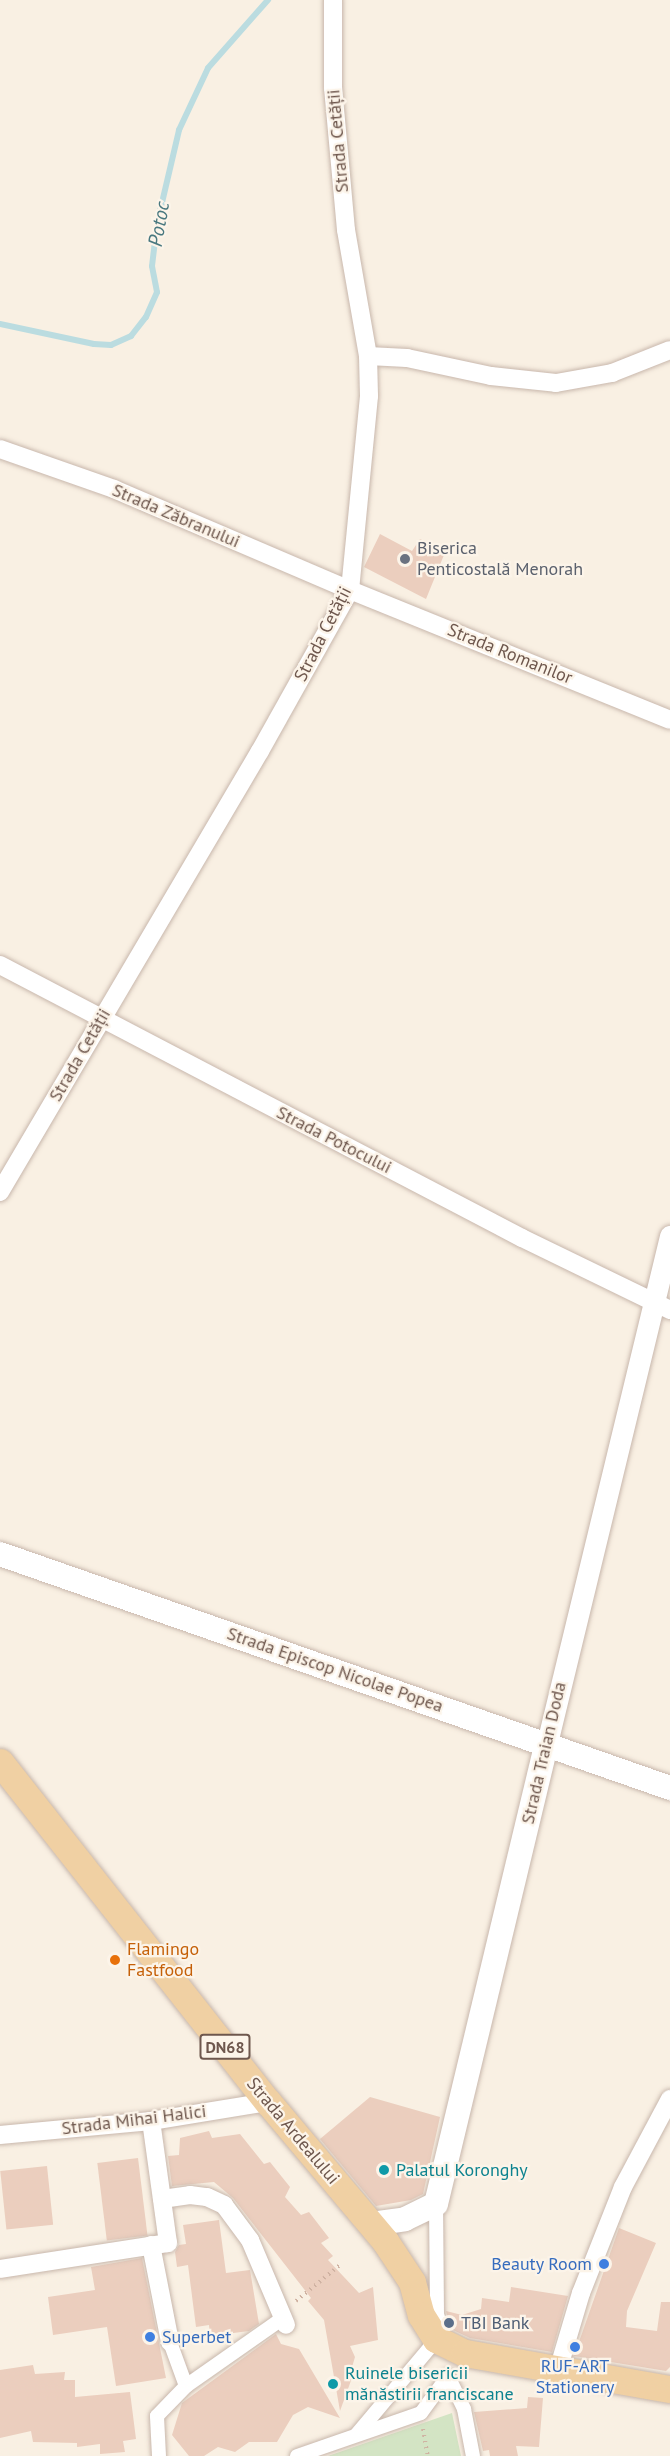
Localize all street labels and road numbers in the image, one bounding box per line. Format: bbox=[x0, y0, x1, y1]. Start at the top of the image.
street label: Strada Cetății bbox=[323, 88, 353, 194]
street label: Strada Zăbranului bbox=[109, 479, 243, 553]
street label: Strada Cetății bbox=[290, 583, 356, 685]
street label: Strada Romanilor bbox=[444, 619, 576, 689]
street label: Strada Cetății bbox=[45, 1005, 115, 1105]
street label: Strada Potocului bbox=[273, 1102, 395, 1178]
street label: Strada Episcop Nicolae Popea bbox=[224, 1623, 446, 1717]
street label: Strada Traian Doda bbox=[517, 1680, 571, 1826]
road number: DN68 bbox=[198, 2034, 252, 2060]
street label: Strada Ardealului bbox=[242, 2073, 344, 2189]
street label: Strada Mihai Halici bbox=[60, 2100, 208, 2140]

